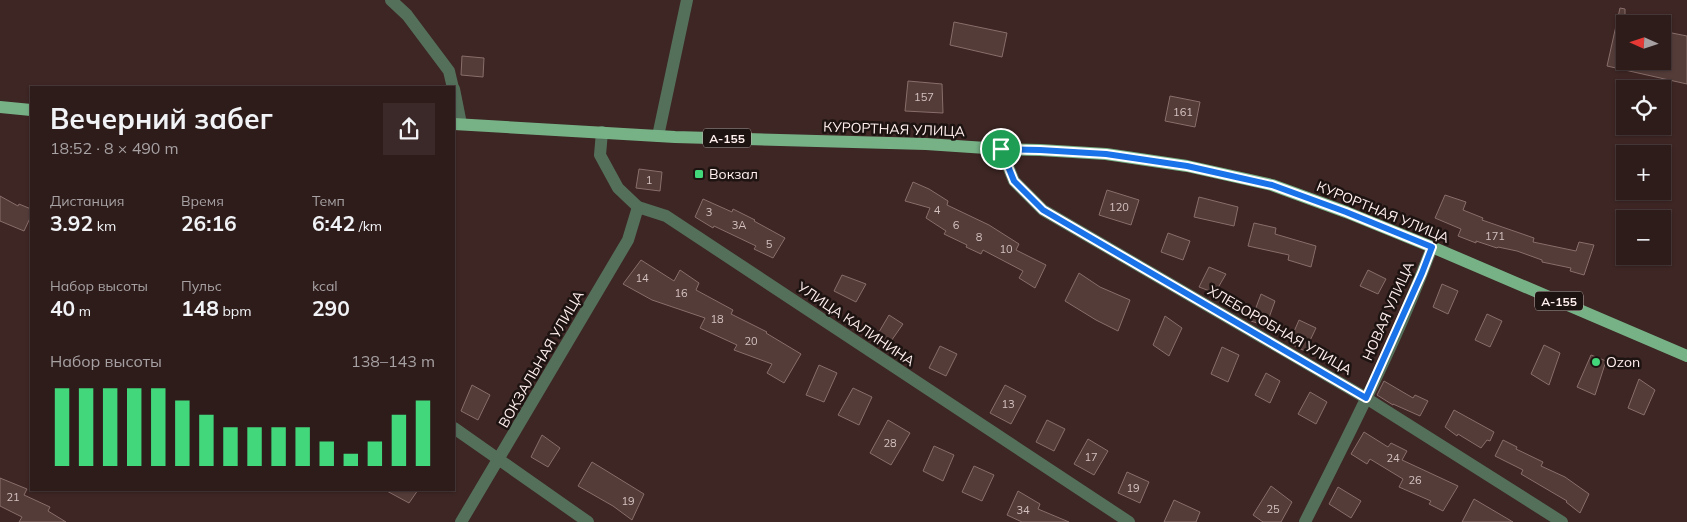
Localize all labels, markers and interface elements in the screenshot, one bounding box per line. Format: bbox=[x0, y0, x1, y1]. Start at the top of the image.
north arrow bbox=[1616, 15, 1671, 70]
map controls bbox=[1616, 15, 1671, 265]
button: locate bbox=[1616, 80, 1671, 135]
house number: 157 bbox=[914, 90, 934, 104]
text: Вечерний забег bbox=[50, 101, 273, 136]
button: share bbox=[383, 103, 435, 155]
house number: 161 bbox=[1173, 105, 1193, 119]
street label: КУРОРТНАЯ УЛИЦА bbox=[823, 118, 966, 140]
road number: А-155 bbox=[703, 128, 751, 148]
pin bbox=[980, 128, 1022, 170]
icon: arrive bbox=[987, 135, 1015, 163]
text: 18:52 · 8 × 490 m bbox=[50, 138, 179, 158]
button: + bbox=[1616, 145, 1671, 200]
place label: Вокзал bbox=[709, 165, 758, 183]
marker: Вокзал bbox=[693, 168, 705, 180]
house number: 1 bbox=[646, 173, 652, 187]
street label: КУРОРТНАЯ УЛИЦА bbox=[1314, 177, 1453, 247]
text: Дистанция bbox=[50, 192, 124, 210]
text: Время bbox=[181, 192, 224, 210]
text: Темп bbox=[312, 192, 345, 210]
house number: 120 bbox=[1109, 200, 1129, 214]
house number: 4 bbox=[934, 203, 941, 217]
house number: 3 bbox=[706, 205, 712, 219]
text: 3.92 bbox=[50, 210, 93, 236]
text: 26:16 bbox=[181, 210, 237, 236]
text: 6:42 bbox=[312, 210, 355, 236]
button: − bbox=[1616, 210, 1671, 265]
text: km bbox=[93, 217, 116, 235]
text: /km bbox=[355, 217, 382, 235]
house number: 3А bbox=[732, 218, 746, 232]
house number: 6 bbox=[953, 218, 960, 232]
house number: 171 bbox=[1485, 229, 1505, 243]
house number: 8 bbox=[976, 230, 983, 244]
house number: 5 bbox=[766, 237, 773, 251]
house number: 10 bbox=[999, 242, 1013, 256]
street label: НОВАЯ УЛИЦА bbox=[1358, 258, 1418, 363]
house number: 14 bbox=[635, 271, 649, 285]
text: Набор высоты bbox=[50, 277, 148, 295]
text: Пульс bbox=[181, 277, 222, 295]
text: kcal bbox=[312, 277, 338, 295]
street label: УЛИЦА КАЛИНИНА bbox=[793, 277, 919, 370]
street label: ХЛЕБОРОБНАЯ УЛИЦА bbox=[1205, 281, 1356, 379]
house number: 16 bbox=[674, 286, 688, 300]
street label: ВОКЗАЛЬНАЯ УЛИЦА bbox=[494, 287, 588, 431]
road number: А-155 bbox=[1535, 292, 1583, 310]
text: 40 bbox=[50, 295, 75, 321]
text: 148 bbox=[181, 295, 219, 321]
text: 290 bbox=[312, 295, 350, 321]
text: m bbox=[75, 302, 91, 320]
text: bpm bbox=[219, 302, 252, 320]
house number: 18 bbox=[710, 312, 724, 326]
house number: 20 bbox=[744, 334, 758, 348]
text: Набор высоты bbox=[50, 351, 162, 371]
text: 138–143 m bbox=[351, 351, 435, 371]
place label: Ozon bbox=[1606, 353, 1640, 371]
marker: Ozon bbox=[1590, 356, 1602, 368]
house number: 13 bbox=[1001, 397, 1015, 411]
house number: 28 bbox=[883, 436, 897, 450]
house number: 17 bbox=[1084, 450, 1098, 464]
house number: 24 bbox=[1386, 451, 1400, 465]
house number: 26 bbox=[1408, 473, 1422, 487]
house number: 19 bbox=[1126, 481, 1140, 495]
house number: 21 bbox=[6, 490, 20, 504]
house number: 19 bbox=[621, 494, 635, 508]
house number: 25 bbox=[1266, 502, 1280, 516]
house number: 34 bbox=[1016, 503, 1030, 517]

